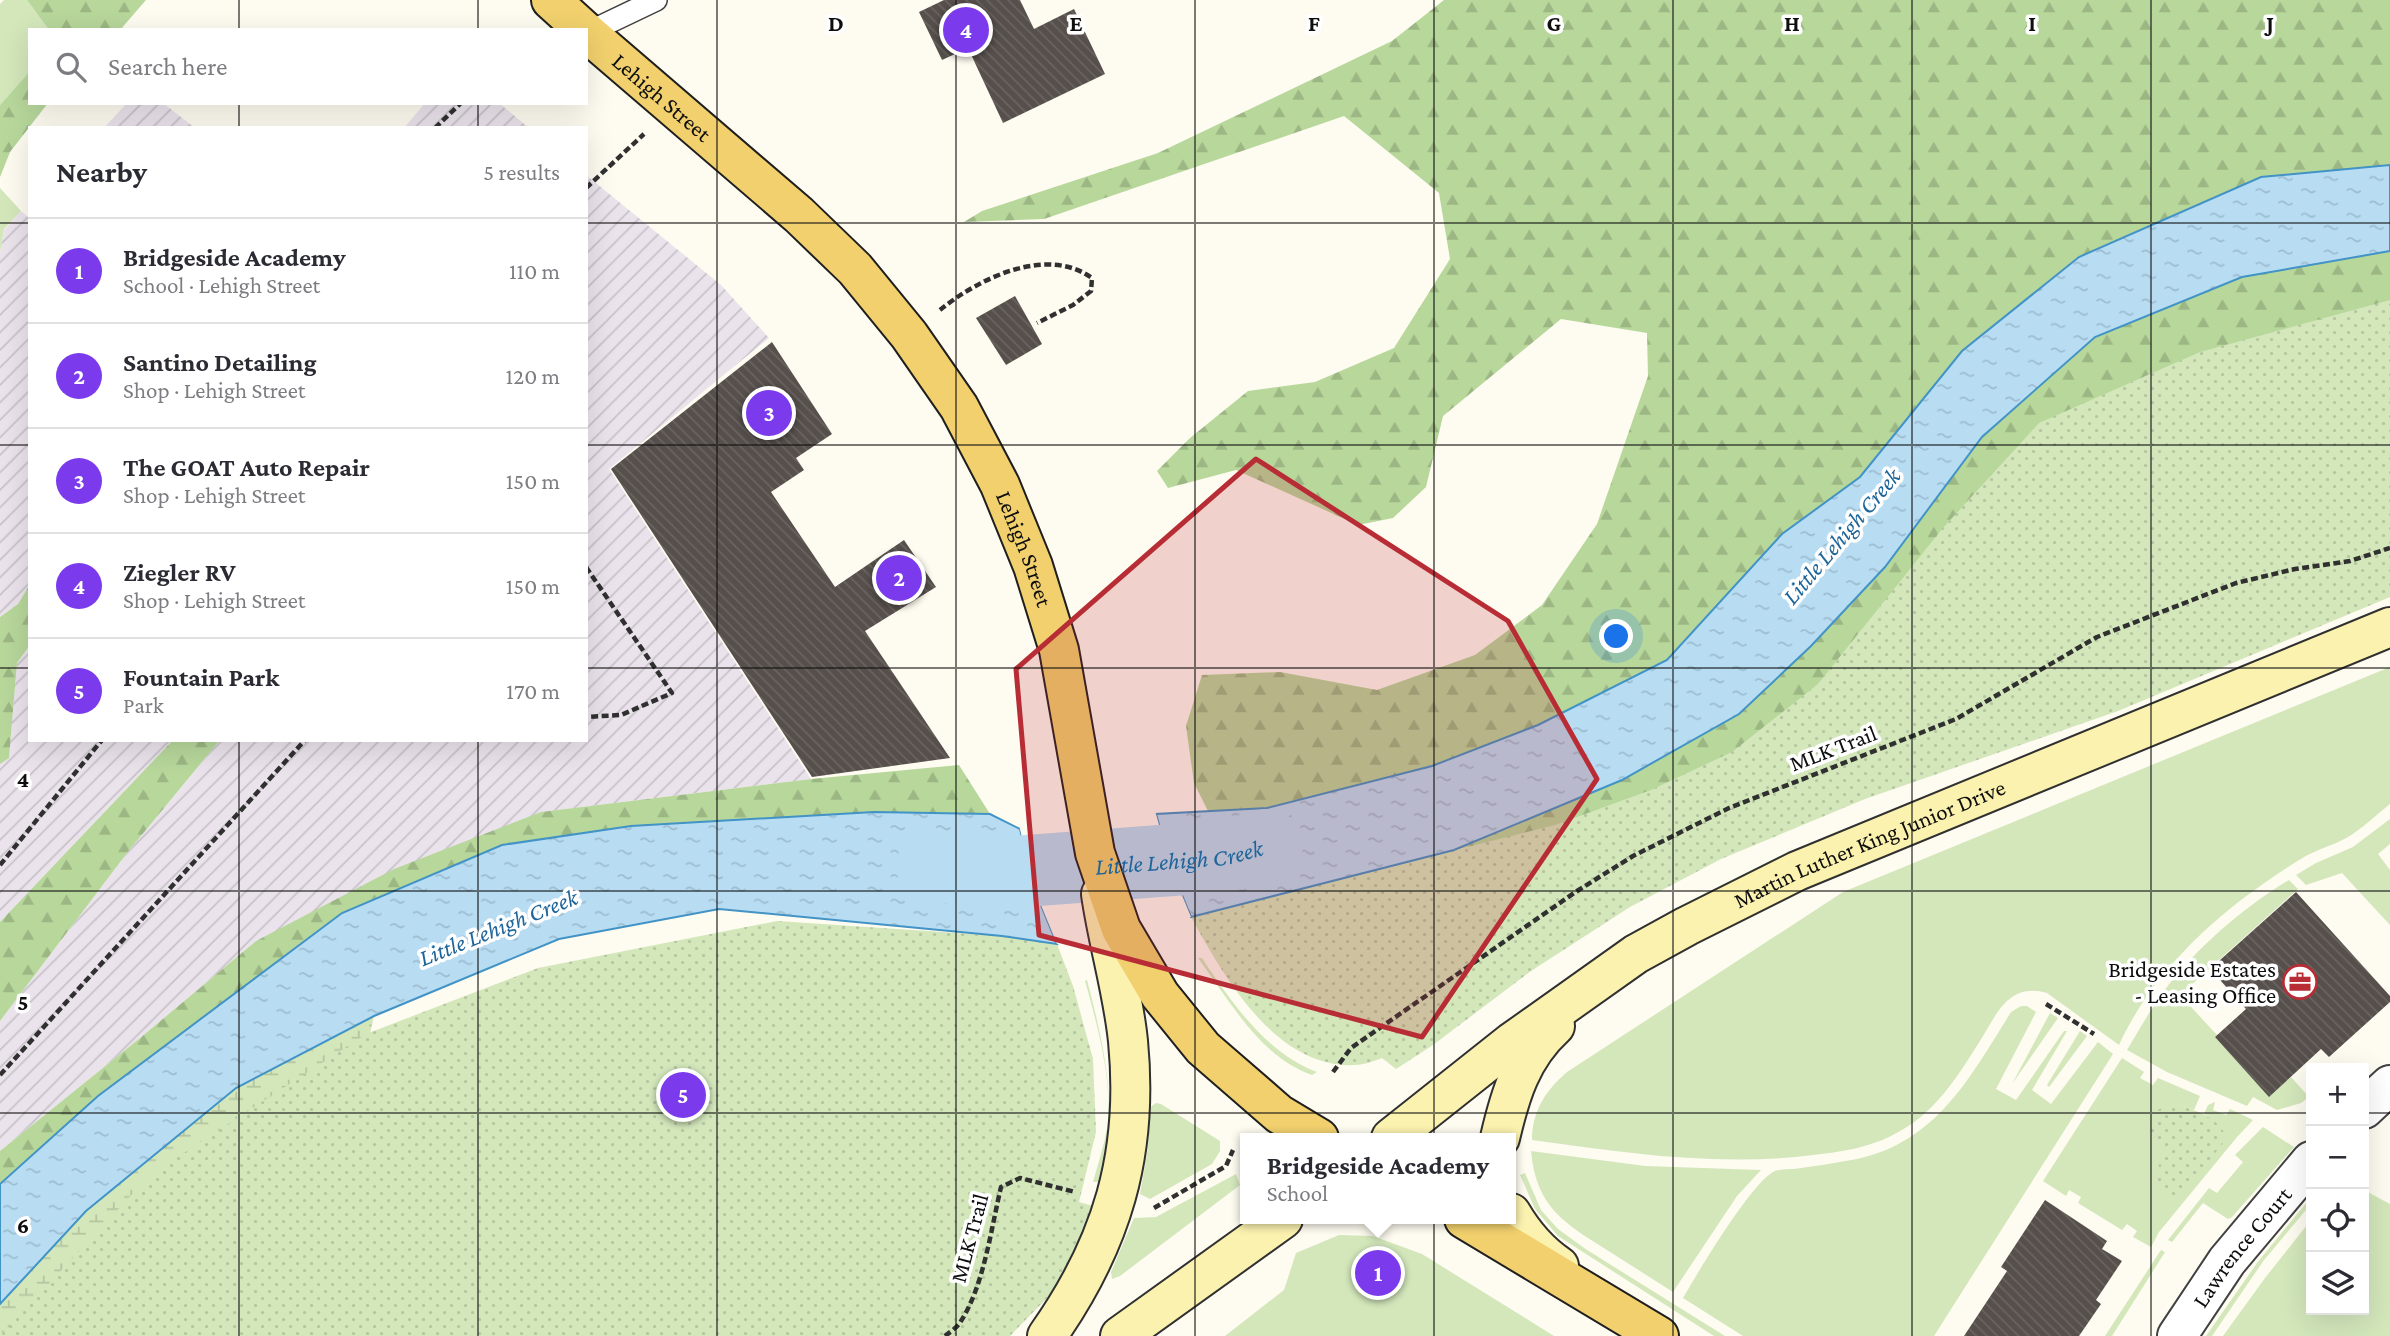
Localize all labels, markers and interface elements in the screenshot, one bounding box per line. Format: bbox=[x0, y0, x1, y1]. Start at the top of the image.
pin: 4 bbox=[943, 4, 989, 56]
text: D bbox=[828, 10, 844, 36]
text: E bbox=[1069, 10, 1083, 36]
text: F bbox=[1308, 10, 1320, 36]
text: G bbox=[1547, 10, 1562, 36]
text: H bbox=[1784, 10, 1800, 36]
text: I bbox=[2028, 10, 2036, 36]
text: J bbox=[2264, 10, 2274, 36]
search box bbox=[28, 28, 588, 105]
icon: search bbox=[52, 48, 90, 86]
street label: Lehigh Street bbox=[607, 48, 717, 147]
text: Search here bbox=[108, 52, 227, 81]
text: Nearby bbox=[56, 155, 147, 188]
text: 5 results bbox=[483, 159, 560, 185]
text: Bridgeside Academy bbox=[123, 243, 346, 272]
text: 1 bbox=[75, 258, 83, 284]
text: 110 m bbox=[509, 258, 560, 284]
text: School · Lehigh Street bbox=[123, 272, 320, 298]
text: Santino Detailing bbox=[123, 348, 317, 377]
text: 2 bbox=[73, 363, 85, 389]
text: 120 m bbox=[506, 363, 560, 389]
text: Shop · Lehigh Street bbox=[123, 377, 305, 403]
pin: 3 bbox=[746, 387, 792, 439]
text: The GOAT Auto Repair bbox=[123, 453, 370, 482]
water label: Little Lehigh Creek bbox=[1776, 462, 1907, 609]
text: 3 bbox=[73, 468, 85, 494]
text: 150 m bbox=[506, 468, 560, 494]
text: Shop · Lehigh Street bbox=[123, 482, 305, 508]
street label: Lehigh Street bbox=[991, 487, 1058, 610]
pin: 2 bbox=[876, 552, 922, 604]
text: Ziegler RV bbox=[123, 558, 236, 587]
text: 4 bbox=[73, 573, 85, 599]
text: 150 m bbox=[506, 573, 560, 599]
text: Shop · Lehigh Street bbox=[123, 587, 305, 613]
your location bbox=[1599, 619, 1633, 653]
text: Fountain Park bbox=[123, 663, 279, 692]
text: 5 bbox=[73, 678, 85, 704]
text: 170 m bbox=[506, 678, 560, 704]
text: Park bbox=[123, 692, 164, 718]
street label: MLK Trail bbox=[1786, 720, 1880, 776]
text: 4 bbox=[17, 766, 29, 792]
street label: Martin Luther King Junior Drive bbox=[1729, 774, 2009, 914]
water label: Little Lehigh Creek bbox=[1094, 833, 1267, 879]
water label: Little Lehigh Creek bbox=[415, 882, 583, 971]
place label: Bridgeside Estates - Leasing Office bbox=[2108, 956, 2276, 1008]
office icon: Bridgeside Estates - Leasing Office bbox=[2281, 963, 2319, 1001]
text: 5 bbox=[17, 989, 29, 1015]
map controls bbox=[2306, 1063, 2369, 1315]
button: + bbox=[2306, 1063, 2369, 1126]
pin: 5 bbox=[660, 1069, 706, 1121]
button: − bbox=[2306, 1126, 2369, 1189]
popup bbox=[1240, 1133, 1516, 1224]
text: Bridgeside Academy bbox=[1267, 1151, 1489, 1180]
text: School bbox=[1267, 1180, 1328, 1206]
street label: Lawrence Court bbox=[2187, 1181, 2297, 1312]
button: locate bbox=[2306, 1189, 2369, 1252]
street label: MLK Trail bbox=[945, 1191, 993, 1285]
text: 6 bbox=[17, 1212, 29, 1238]
pin: 1 bbox=[1355, 1247, 1401, 1299]
button: layers bbox=[2306, 1252, 2369, 1315]

